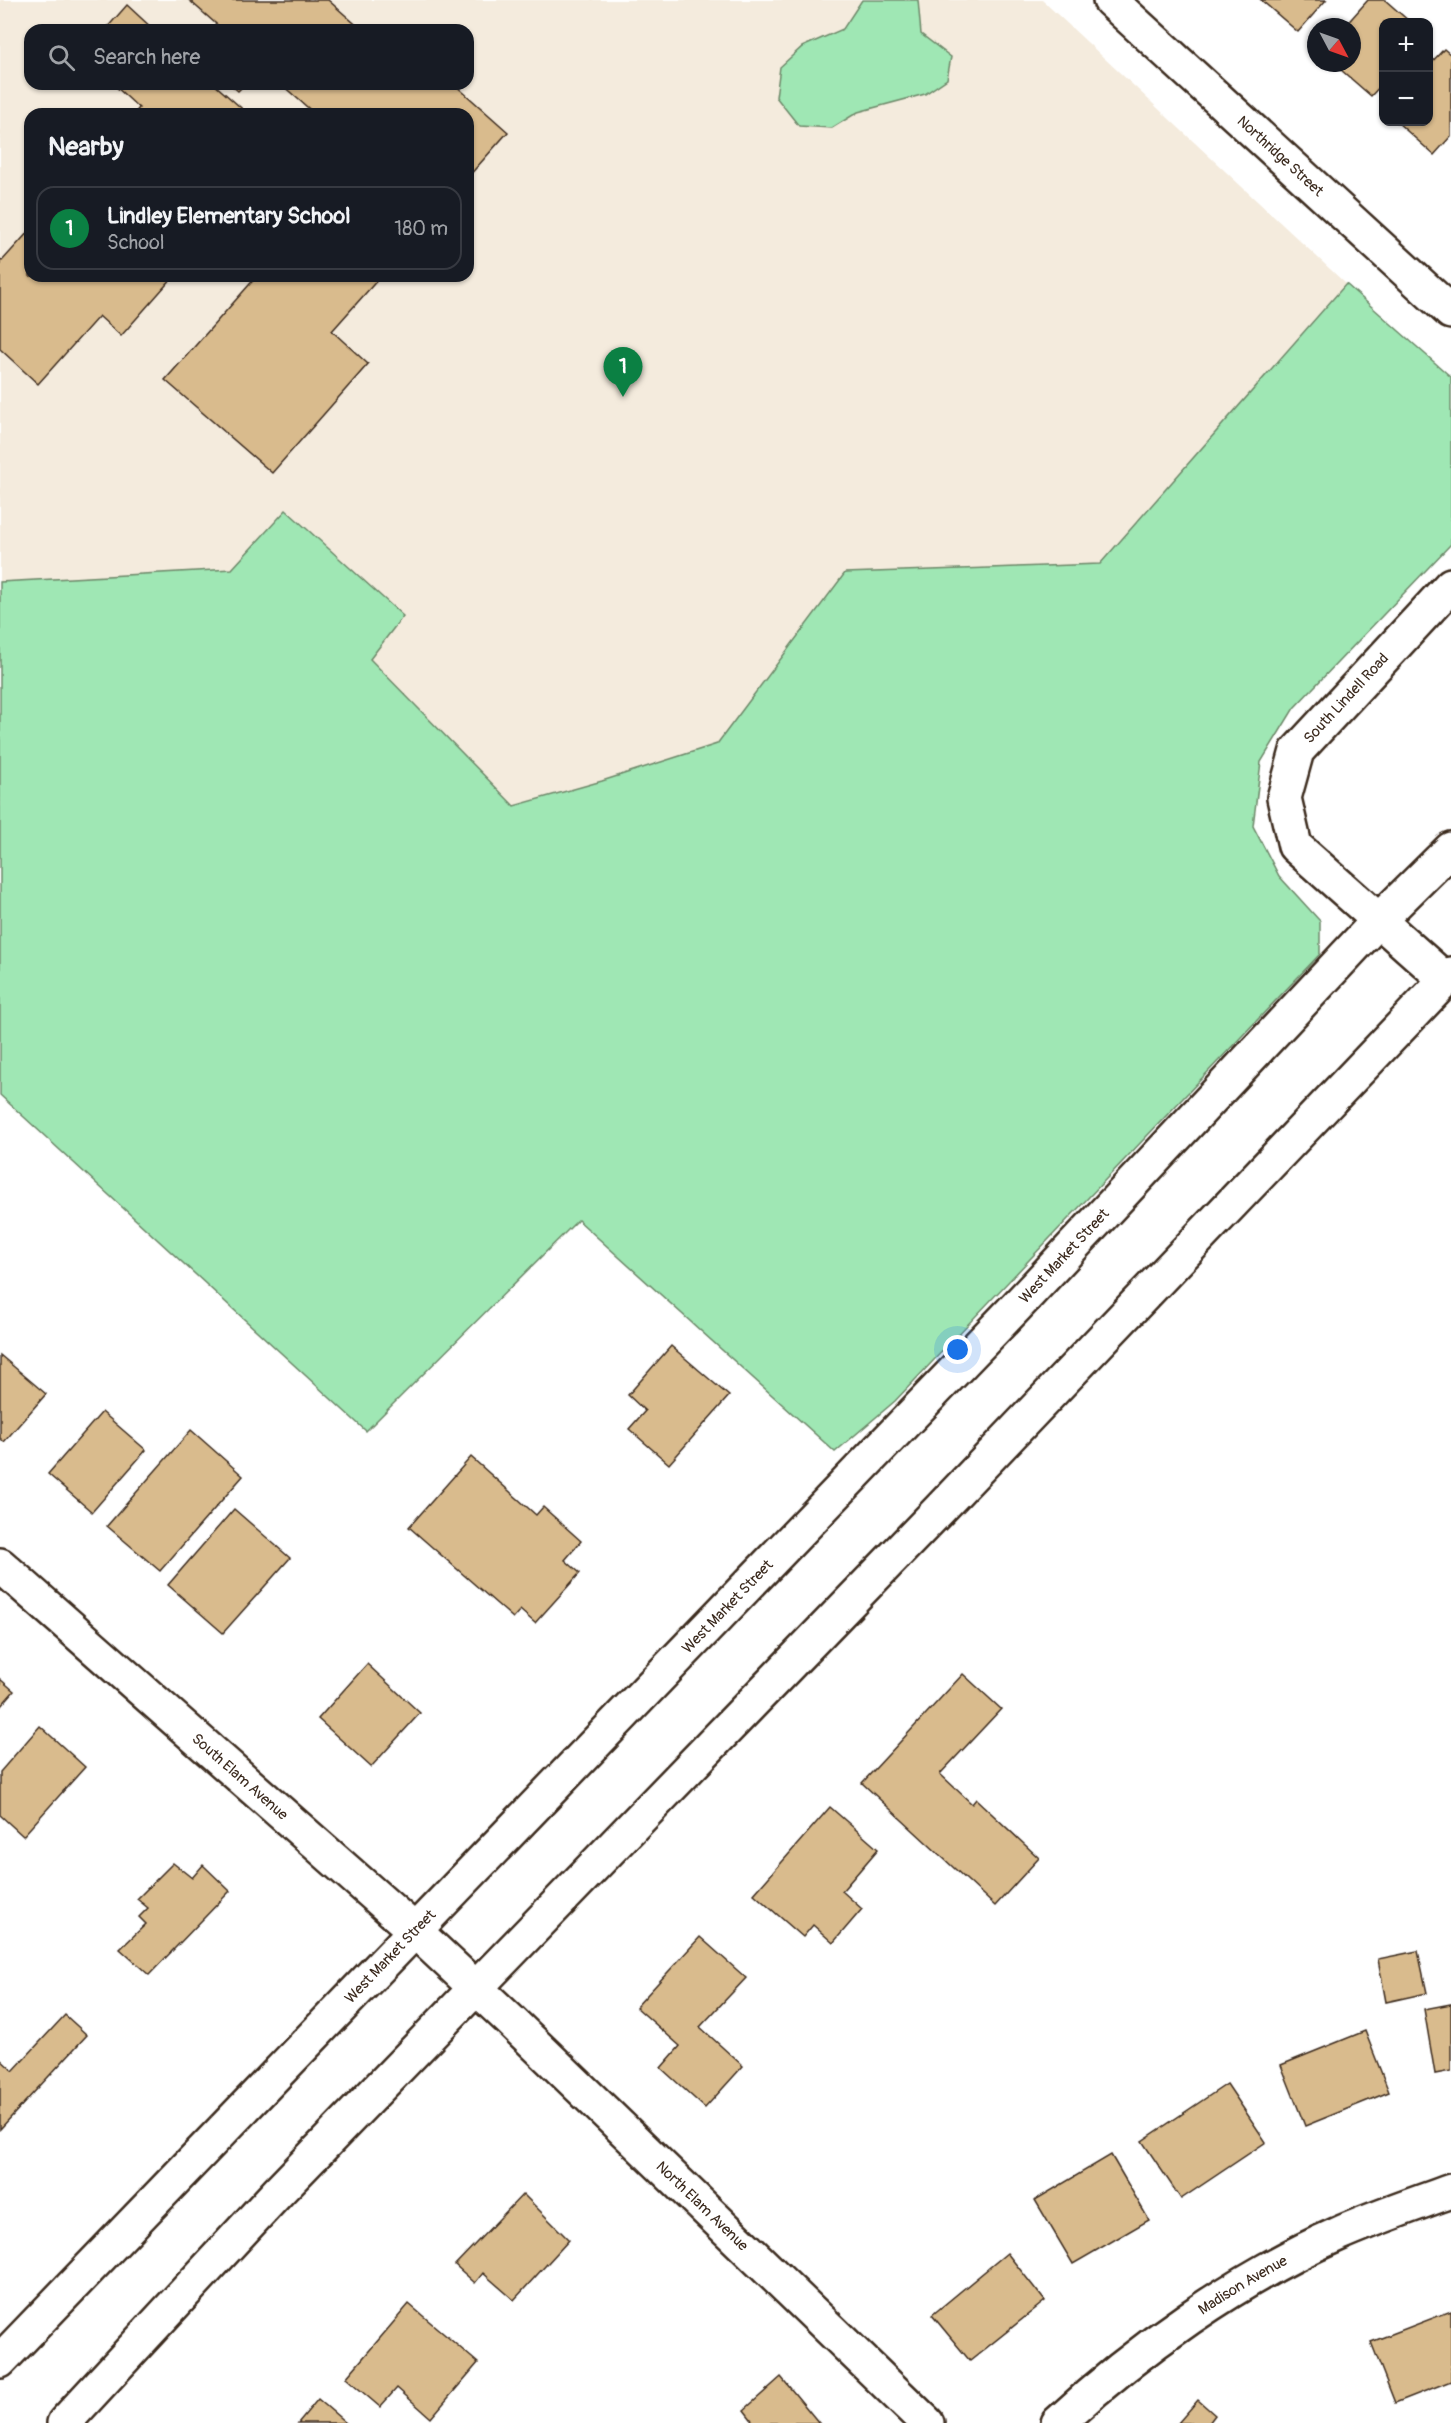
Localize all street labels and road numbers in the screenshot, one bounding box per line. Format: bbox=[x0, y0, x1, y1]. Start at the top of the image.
street label: Northridge Street bbox=[1233, 112, 1328, 201]
street label: South Lindell Road bbox=[1300, 649, 1393, 748]
street label: West Market Street bbox=[1015, 1204, 1114, 1308]
street label: West Market Street bbox=[678, 1555, 778, 1658]
street label: South Elam Avenue bbox=[188, 1730, 292, 1825]
street label: West Market Street bbox=[341, 1905, 441, 2008]
street label: North Elam Avenue bbox=[652, 2157, 753, 2256]
street label: Madison Avenue bbox=[1195, 2251, 1291, 2319]

